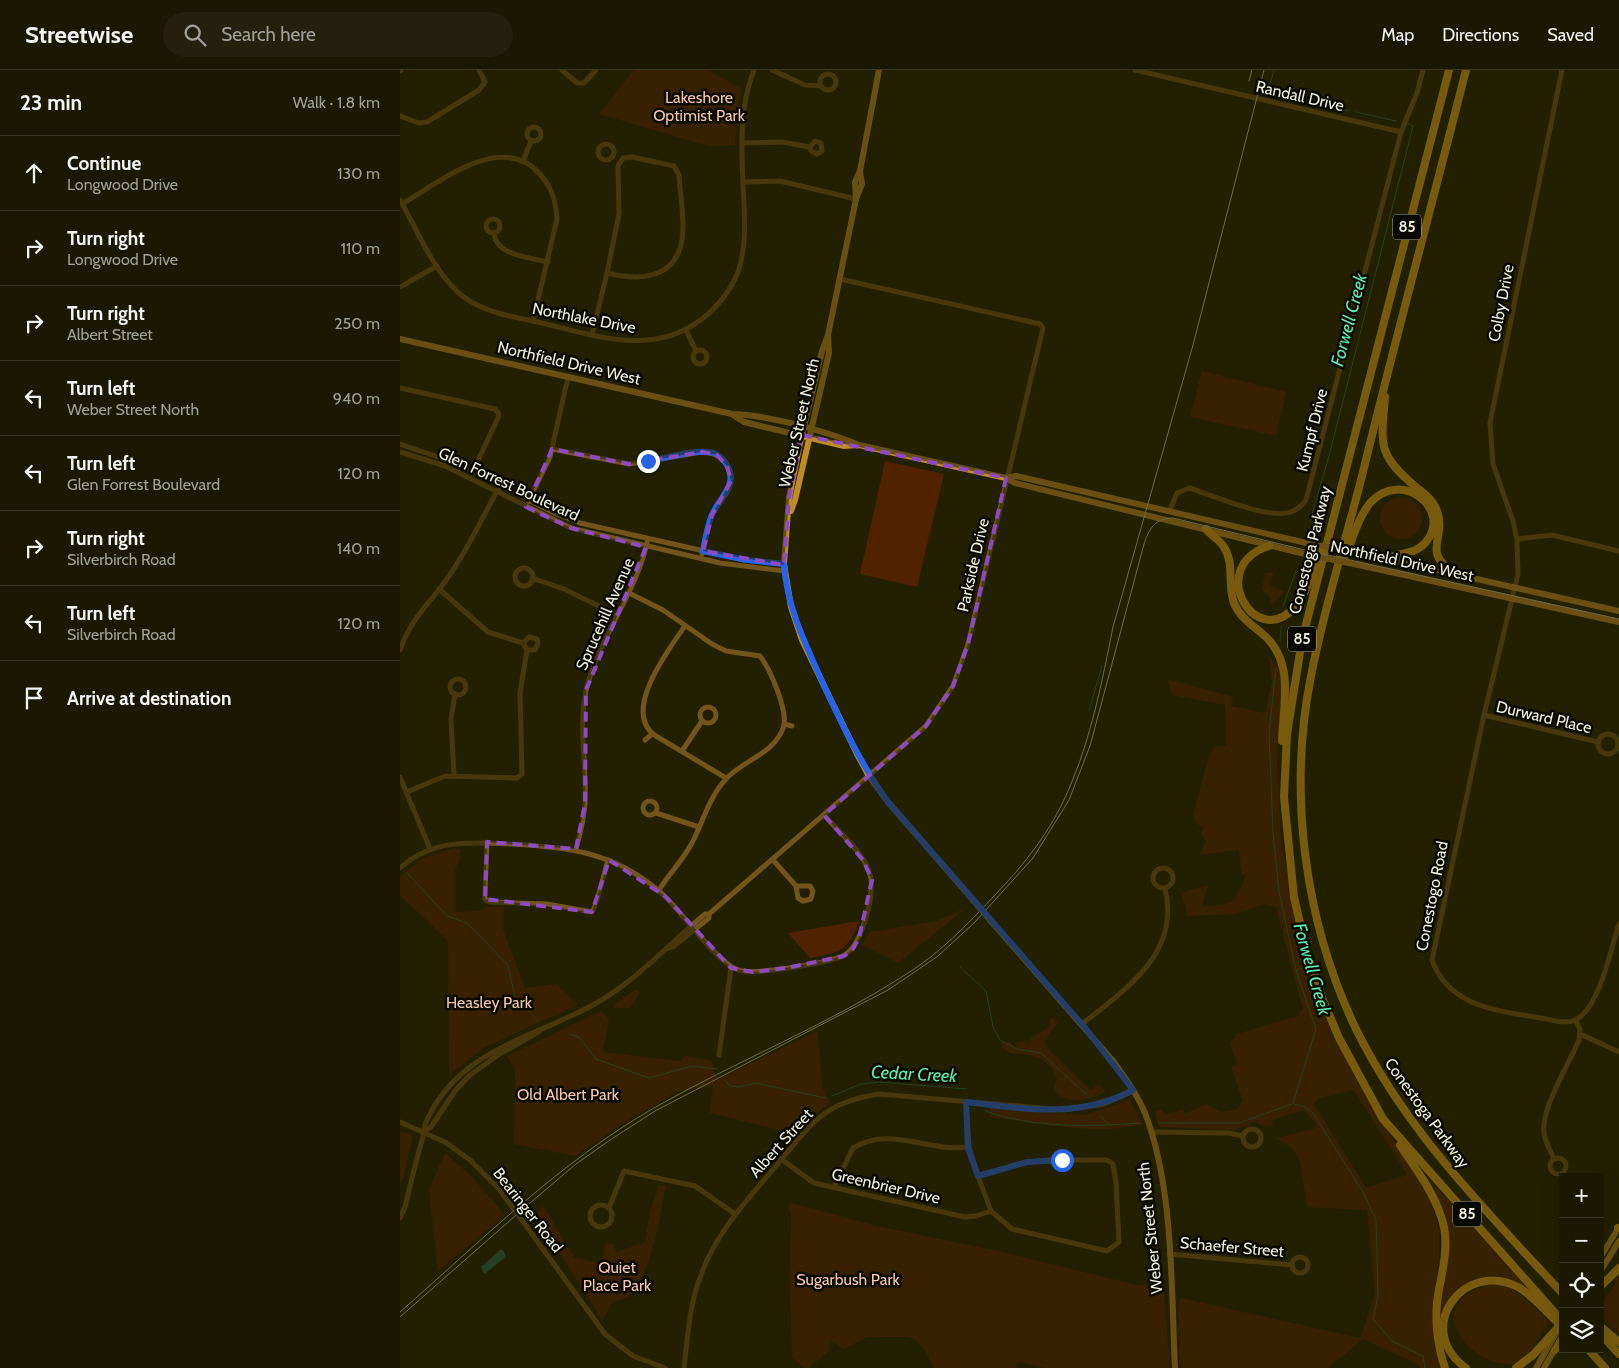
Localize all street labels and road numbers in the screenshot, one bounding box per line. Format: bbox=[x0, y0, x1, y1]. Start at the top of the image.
street label: Randall Drive bbox=[1254, 77, 1346, 115]
road number: 85 bbox=[1393, 214, 1421, 240]
street label: Colby Drive bbox=[1484, 263, 1518, 343]
street label: Northlake Drive bbox=[531, 299, 637, 337]
street label: Northfield Drive West bbox=[496, 337, 643, 389]
street label: Weber Street North bbox=[775, 356, 823, 490]
street label: Kumpf Drive bbox=[1293, 387, 1331, 473]
street label: Glen Forrest Boulevard bbox=[436, 443, 582, 525]
street label: Conestoga Parkway bbox=[1285, 484, 1335, 616]
street label: Parkside Drive bbox=[953, 516, 993, 614]
street label: Northfield Drive West bbox=[1329, 537, 1476, 586]
street label: Sprucehill Avenue bbox=[572, 555, 638, 673]
road number: 85 bbox=[1288, 626, 1316, 652]
street label: Durward Place bbox=[1494, 697, 1594, 737]
street label: Conestogo Road bbox=[1412, 840, 1452, 952]
street label: Conestoga Parkway bbox=[1381, 1054, 1473, 1172]
street label: Albert Street bbox=[745, 1104, 817, 1181]
street label: Weber Street North bbox=[1134, 1161, 1166, 1295]
street label: Bearinger Road bbox=[489, 1164, 567, 1256]
street label: Greenbrier Drive bbox=[830, 1164, 942, 1208]
road number: 85 bbox=[1453, 1202, 1481, 1226]
street label: Schaefer Street bbox=[1179, 1233, 1285, 1261]

